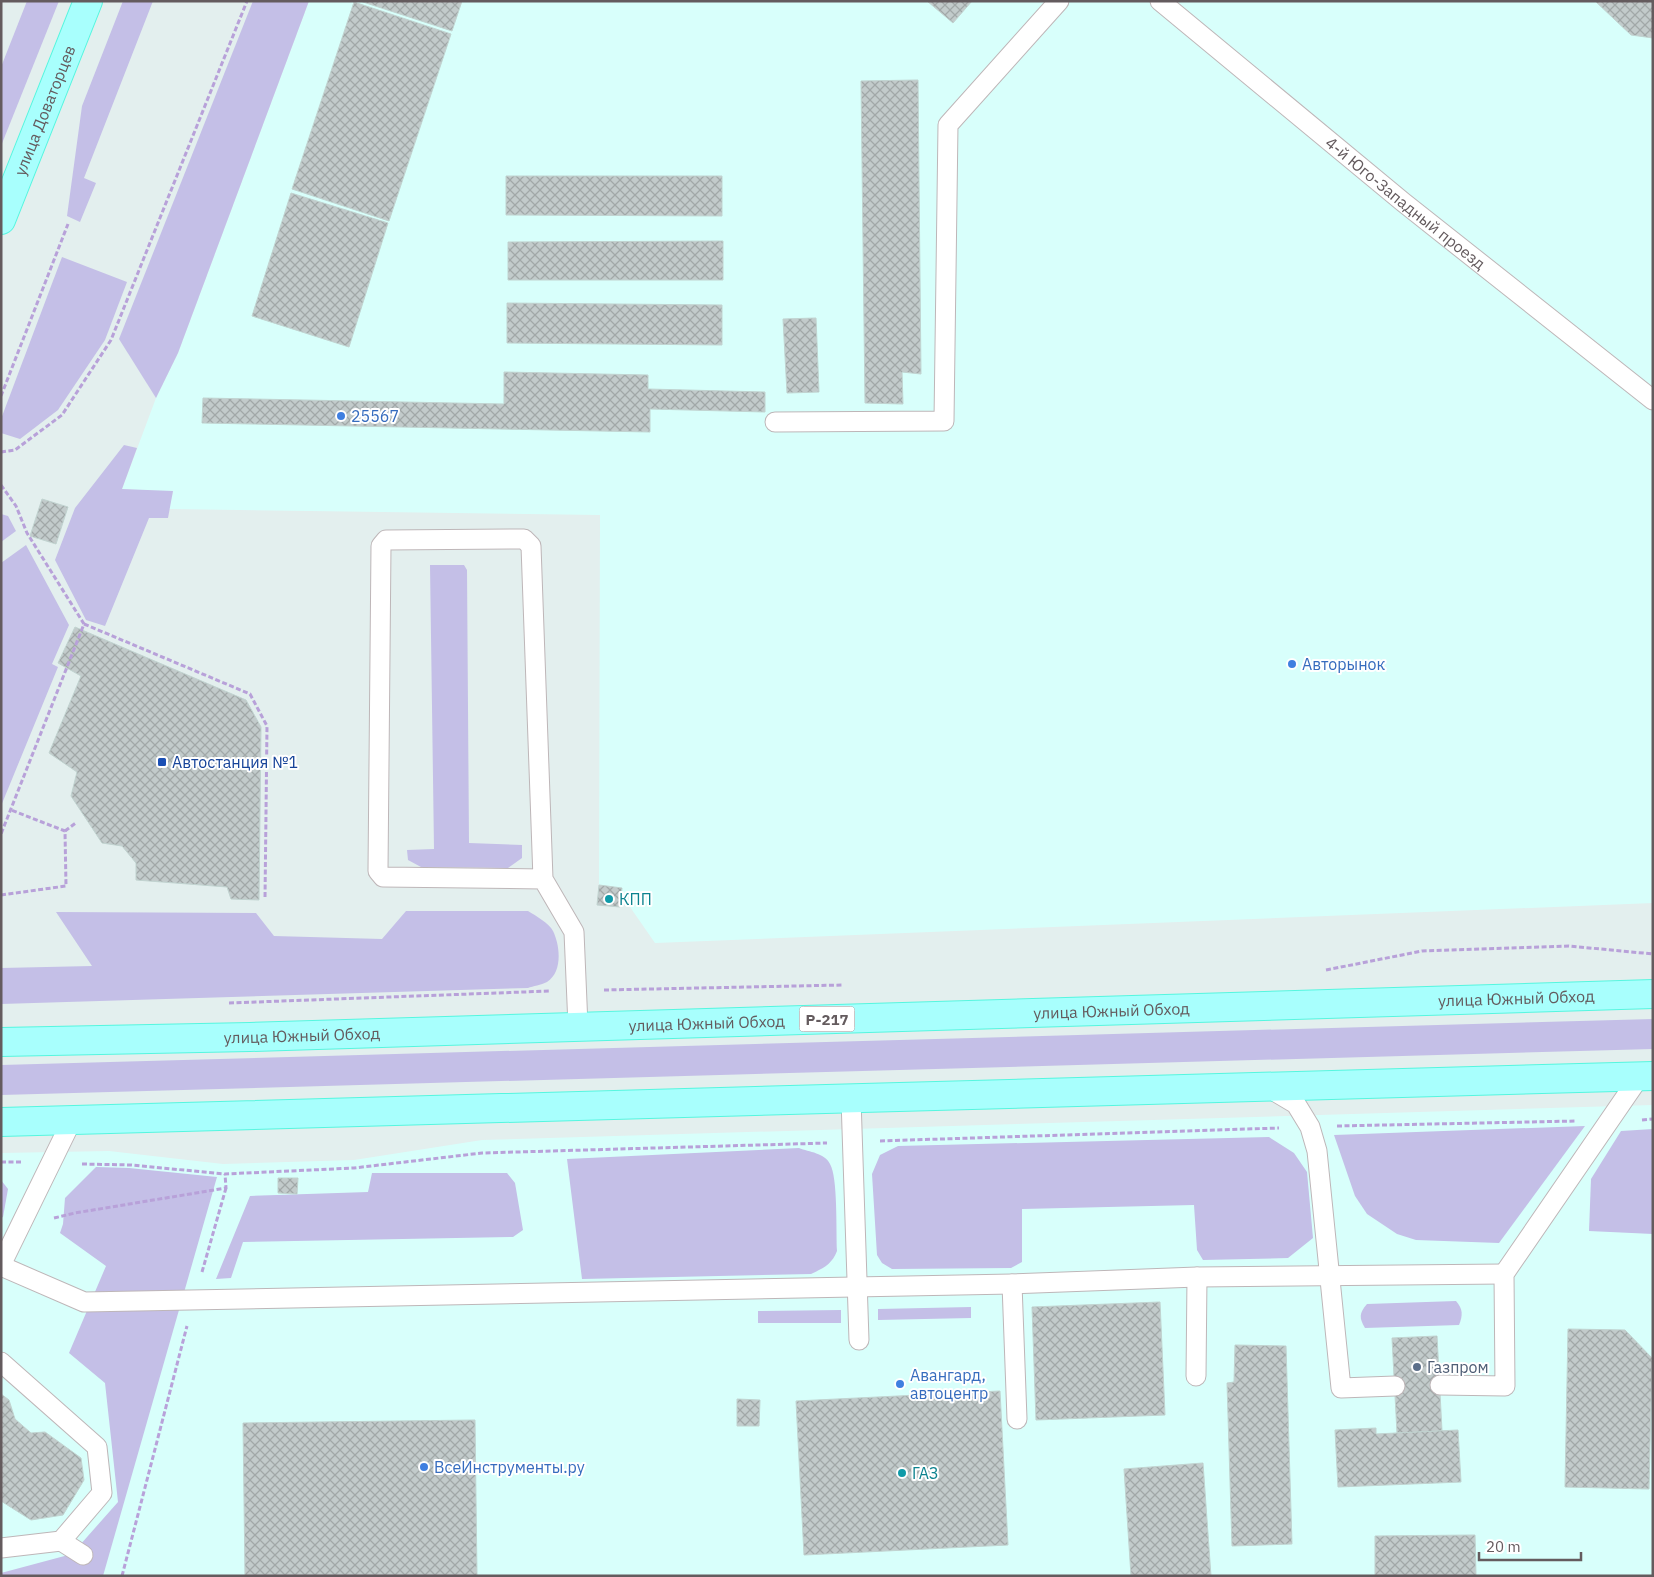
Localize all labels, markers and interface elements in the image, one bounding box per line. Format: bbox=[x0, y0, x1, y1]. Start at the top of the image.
street label: улица Доваторцев bbox=[10, 42, 79, 178]
street label: 4-й Юго-Западный проезд bbox=[1322, 132, 1490, 274]
place label: 25567 bbox=[351, 406, 399, 426]
marker: 25567 bbox=[335, 410, 347, 422]
place label: Авторынок bbox=[1302, 654, 1386, 674]
marker: Авторынок bbox=[1286, 658, 1298, 670]
place label: Автостанция №1 bbox=[172, 752, 298, 772]
marker: Автостанция №1 bbox=[156, 756, 168, 768]
place label: КПП bbox=[619, 889, 652, 909]
marker: КПП bbox=[603, 893, 615, 905]
street label: улица Южный Обход bbox=[1438, 986, 1595, 1011]
street label: улица Южный Обход bbox=[1033, 998, 1190, 1023]
road number: Р-217 bbox=[800, 1006, 854, 1032]
street label: улица Южный Обход bbox=[628, 1011, 786, 1035]
street label: улица Южный Обход bbox=[224, 1023, 381, 1048]
place label: Газпром bbox=[1427, 1357, 1489, 1377]
marker: Газпром bbox=[1411, 1361, 1423, 1373]
place label: Авангард, автоцентр bbox=[910, 1365, 988, 1403]
marker: Авангард, автоцентр bbox=[894, 1378, 906, 1390]
place label: ВсеИнструменты.ру bbox=[434, 1457, 585, 1477]
marker: ВсеИнструменты.ру bbox=[418, 1461, 430, 1473]
place label: ГАЗ bbox=[912, 1463, 938, 1483]
marker: ГАЗ bbox=[896, 1467, 908, 1479]
scale bar bbox=[1479, 1530, 1582, 1562]
text: 20 m bbox=[1486, 1537, 1521, 1556]

